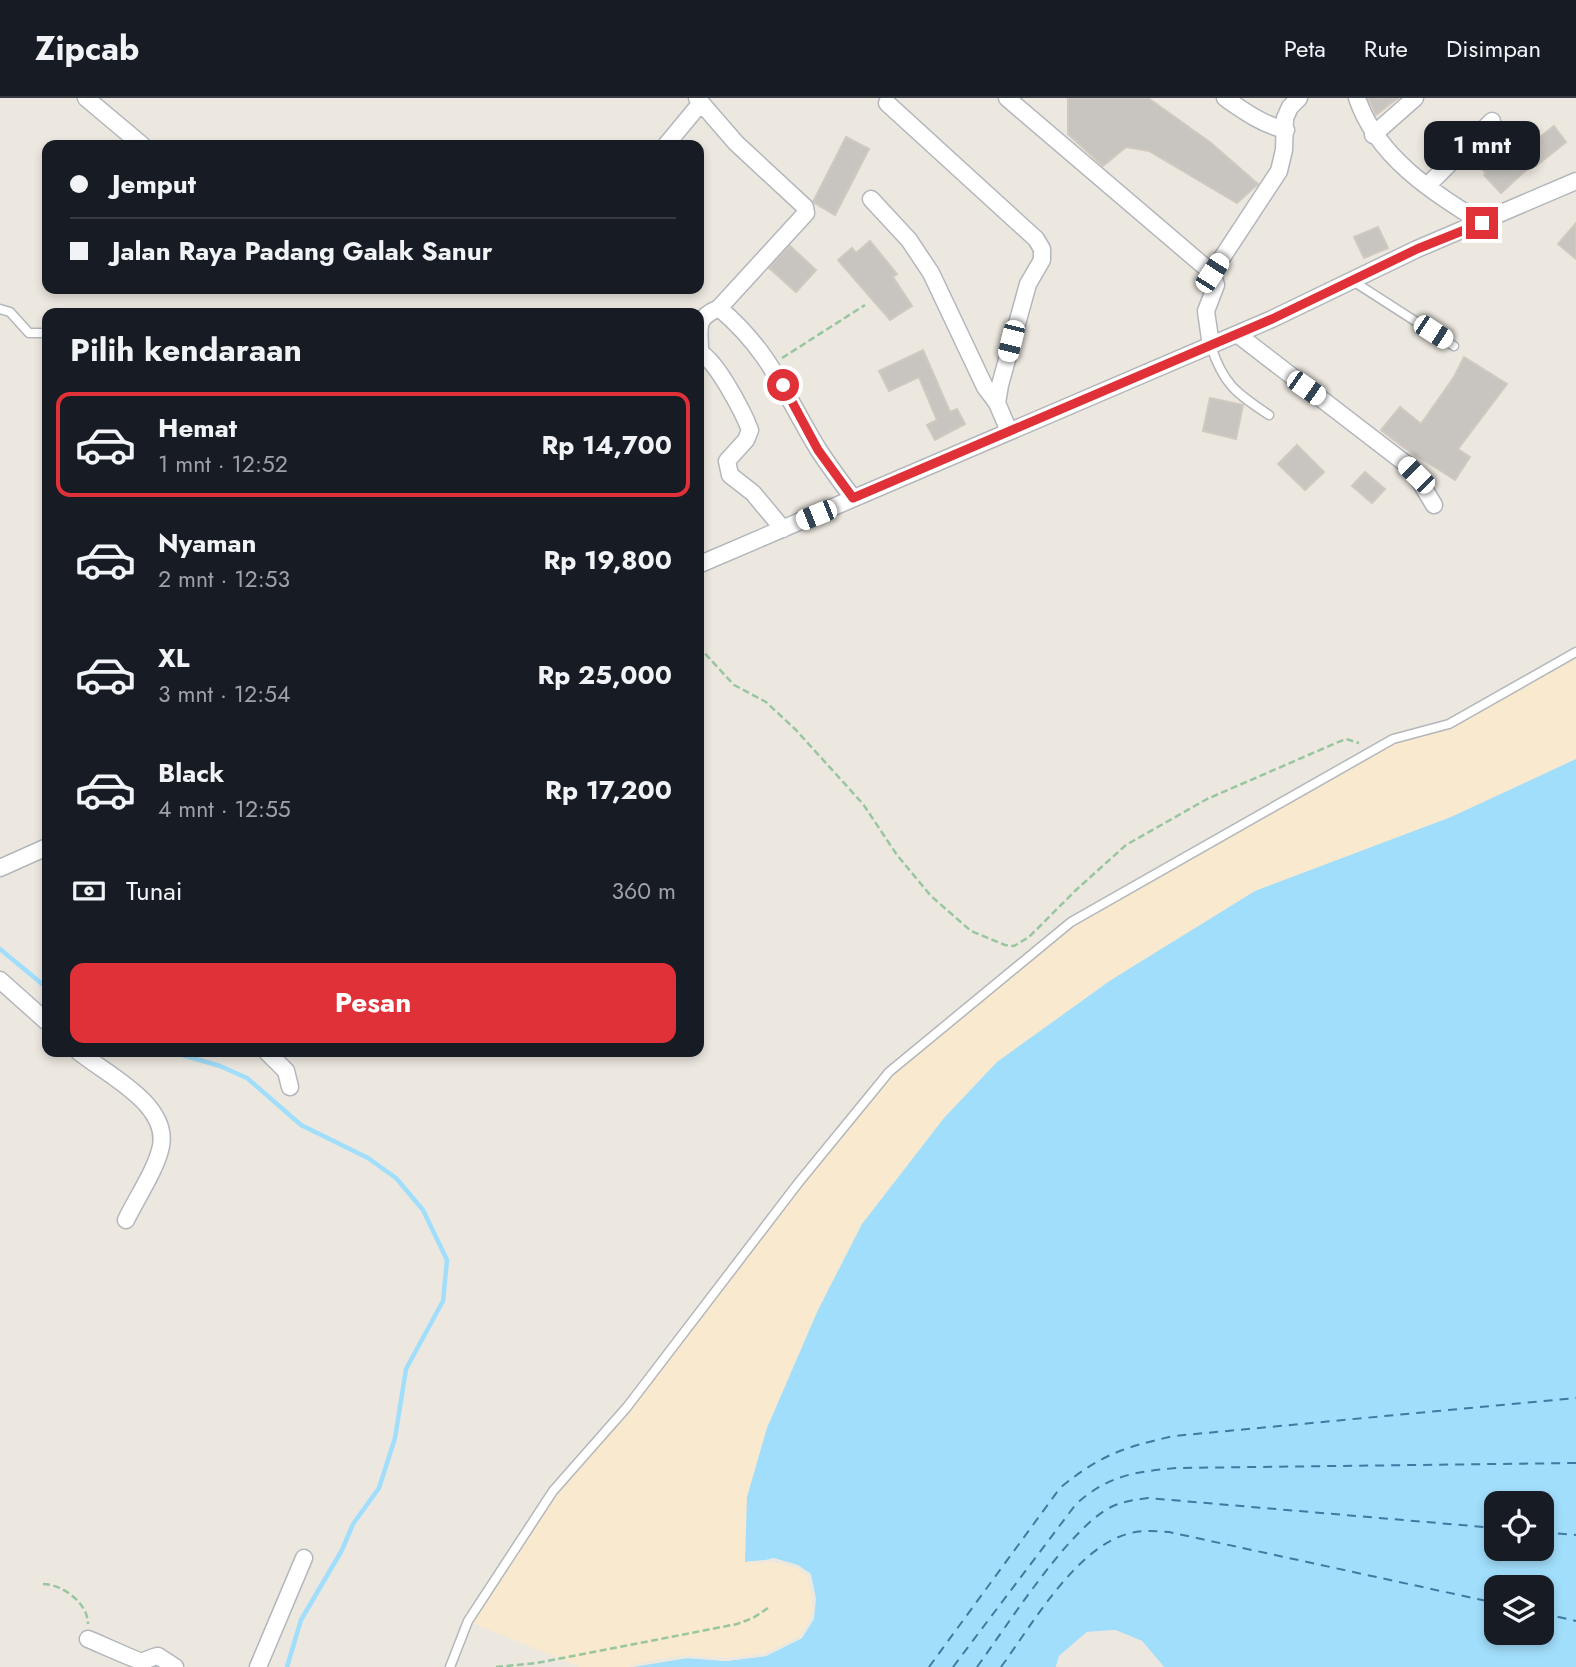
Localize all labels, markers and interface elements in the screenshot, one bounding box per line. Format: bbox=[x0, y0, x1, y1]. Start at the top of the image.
text: Zipcab bbox=[35, 25, 139, 72]
text: Peta bbox=[1284, 31, 1326, 66]
text: Rute bbox=[1364, 31, 1408, 66]
text: Disimpan bbox=[1446, 31, 1541, 66]
callout: 1 mnt bbox=[1424, 122, 1540, 170]
text: 1 mnt bbox=[1453, 128, 1511, 162]
text: Jemput bbox=[112, 165, 196, 203]
route end bbox=[1466, 207, 1498, 239]
text: Jalan Raya Padang Galak Sanur bbox=[112, 232, 492, 270]
car bbox=[1192, 250, 1233, 296]
car bbox=[1410, 312, 1457, 352]
car bbox=[996, 318, 1027, 364]
text: Pilih kendaraan bbox=[70, 327, 302, 373]
car bbox=[1283, 367, 1330, 409]
route start bbox=[767, 369, 799, 401]
text: Hemat bbox=[158, 409, 237, 447]
icon: car bbox=[74, 413, 137, 476]
text: Rp 14,700 bbox=[541, 426, 672, 464]
text: 1 mnt · 12:52 bbox=[158, 447, 288, 481]
car bbox=[1394, 453, 1439, 497]
car bbox=[793, 497, 840, 533]
text: Nyaman bbox=[158, 524, 257, 562]
icon: car bbox=[74, 528, 137, 591]
text: Rp 19,800 bbox=[543, 541, 672, 579]
text: 2 mnt · 12:53 bbox=[158, 562, 290, 596]
text: XL bbox=[158, 639, 190, 677]
icon: car bbox=[74, 643, 137, 706]
text: Rp 25,000 bbox=[537, 656, 672, 694]
text: 3 mnt · 12:54 bbox=[158, 677, 290, 711]
text: Black bbox=[158, 754, 224, 792]
icon: car bbox=[74, 758, 137, 821]
text: Rp 17,200 bbox=[545, 771, 672, 809]
text: 4 mnt · 12:55 bbox=[158, 792, 291, 826]
icon: cash bbox=[70, 872, 108, 910]
text: Tunai bbox=[126, 872, 183, 910]
text: 360 m bbox=[612, 874, 676, 908]
button: Pesan bbox=[70, 963, 676, 1043]
map controls bbox=[1484, 1491, 1554, 1645]
button: locate bbox=[1484, 1491, 1554, 1561]
button: layers bbox=[1484, 1575, 1554, 1645]

